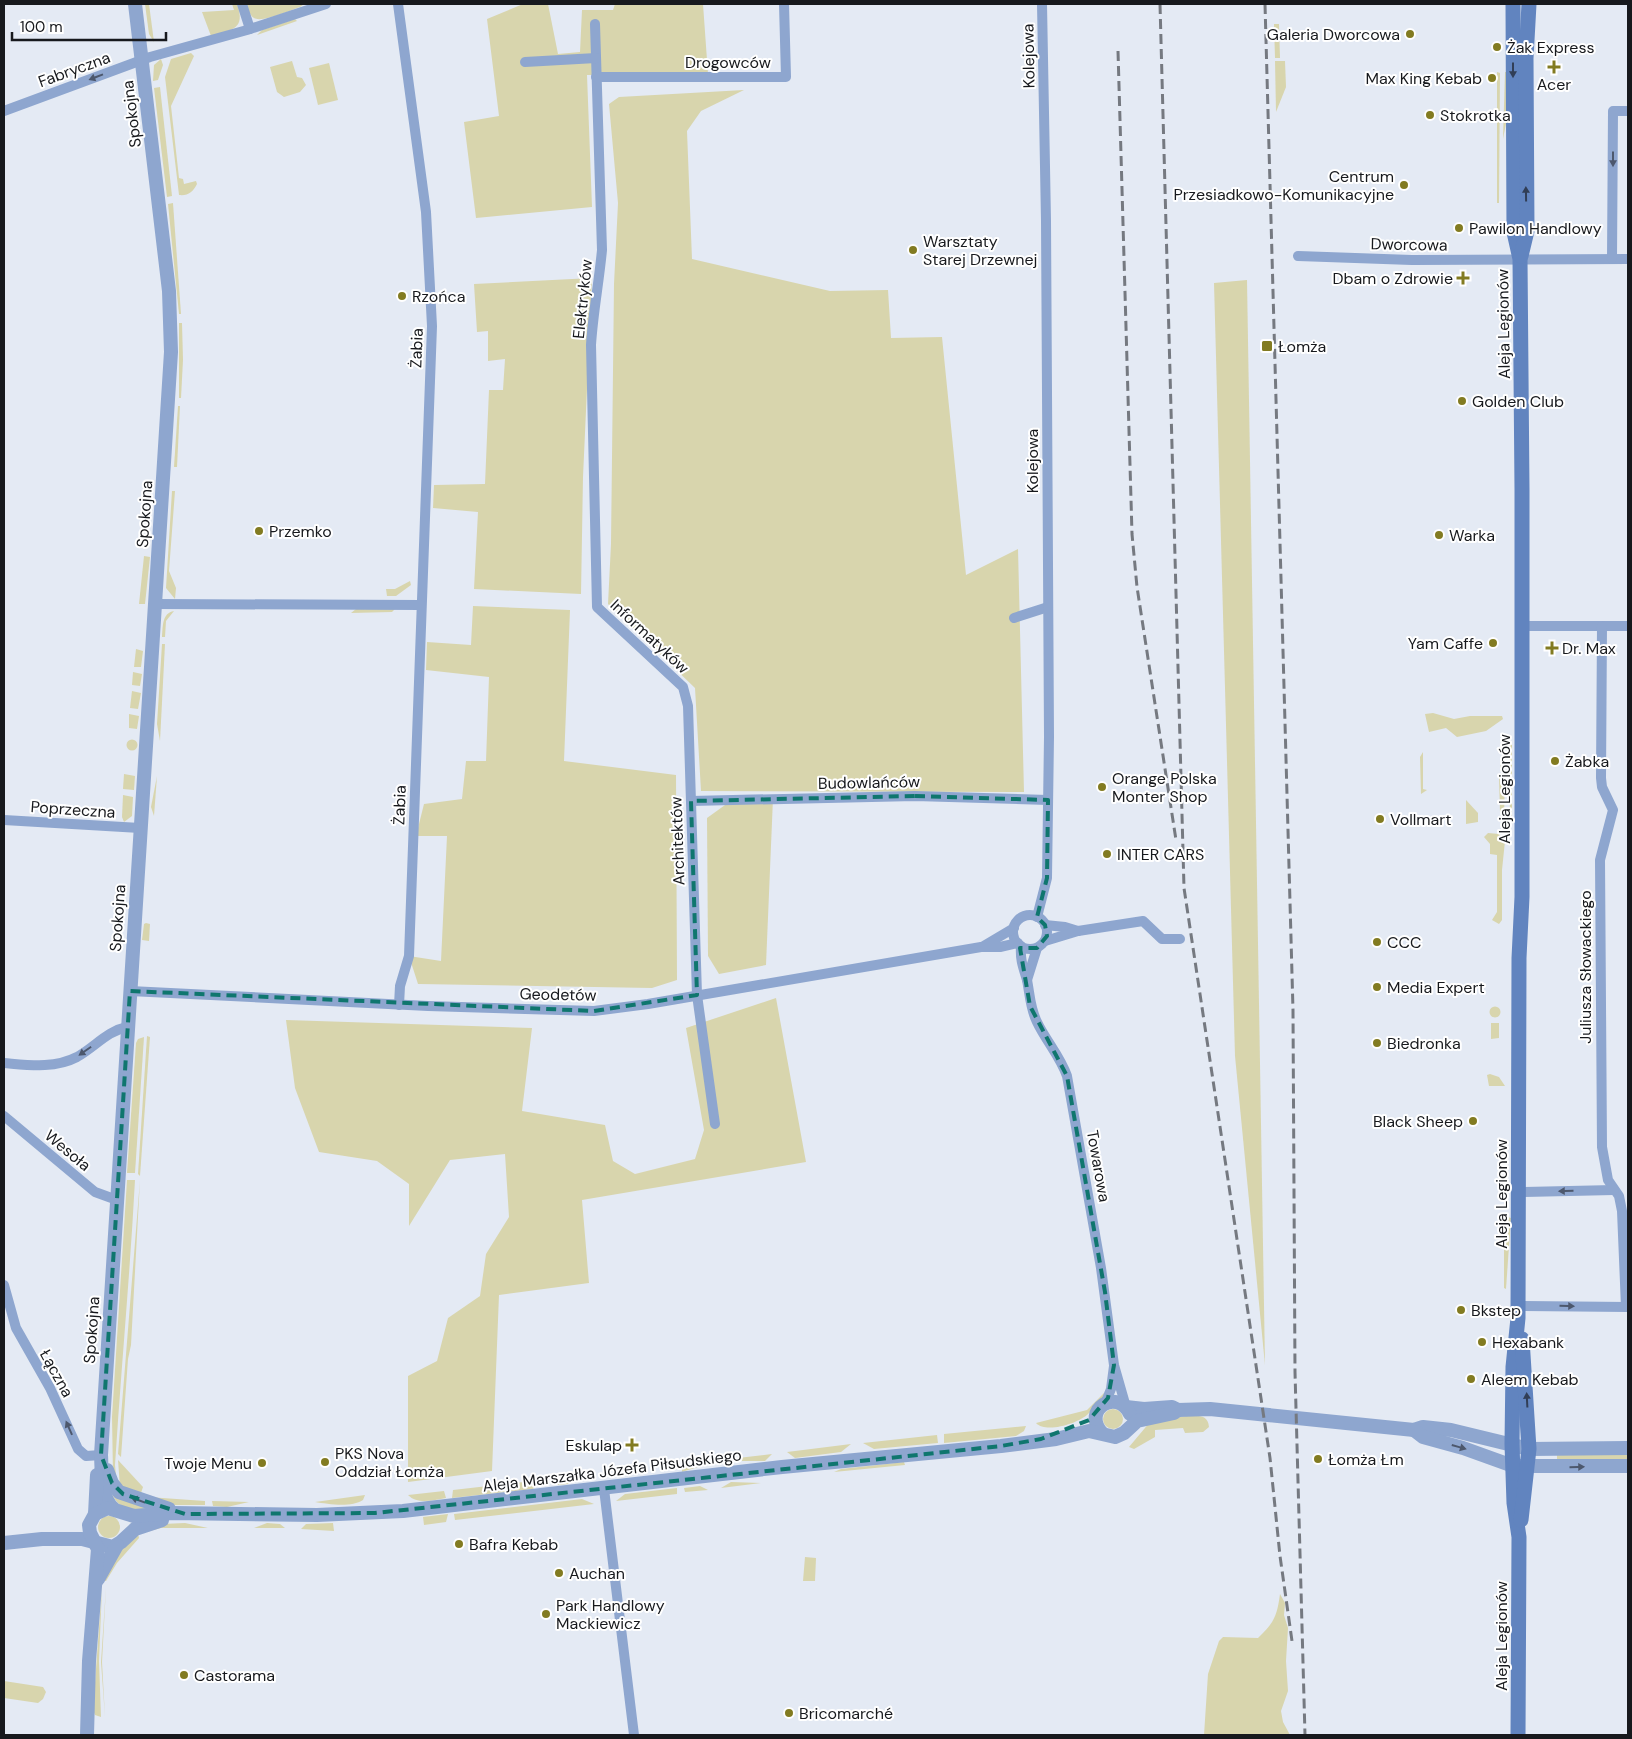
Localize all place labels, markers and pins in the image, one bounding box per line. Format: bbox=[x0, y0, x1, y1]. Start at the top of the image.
place label: Galeria Dworcowa bbox=[1267, 24, 1400, 45]
marker: Galeria Dworcowa bbox=[1404, 28, 1416, 40]
place label: Żak Express bbox=[1507, 37, 1594, 58]
marker: Żak Express bbox=[1491, 41, 1503, 53]
marker: Acer bbox=[1548, 61, 1560, 73]
place label: Max King Kebab bbox=[1365, 68, 1482, 89]
marker: Max King Kebab bbox=[1486, 72, 1498, 84]
place label: Acer bbox=[1537, 74, 1571, 95]
place label: Stokrotka bbox=[1440, 105, 1511, 126]
marker: Stokrotka bbox=[1424, 109, 1436, 121]
place label: Centrum Przesiadkowo-Komunikacyjne bbox=[1173, 166, 1394, 205]
marker: Centrum Przesiadkowo-Komunikacyjne bbox=[1398, 179, 1410, 191]
place label: Pawilon Handlowy bbox=[1469, 218, 1602, 239]
marker: Pawilon Handlowy bbox=[1453, 222, 1465, 234]
place label: Warsztaty Starej Drzewnej bbox=[923, 231, 1038, 270]
marker: Warsztaty Starej Drzewnej bbox=[907, 244, 919, 256]
place label: Dbam o Zdrowie bbox=[1332, 268, 1453, 289]
marker: Dbam o Zdrowie bbox=[1457, 272, 1469, 284]
place label: Rzońca bbox=[412, 286, 465, 307]
marker: Rzońca bbox=[396, 290, 408, 302]
place label: Łomża bbox=[1278, 336, 1326, 357]
marker: Łomża bbox=[1260, 339, 1274, 353]
place label: Golden Club bbox=[1472, 391, 1564, 412]
marker: Golden Club bbox=[1456, 395, 1468, 407]
place label: Przemko bbox=[269, 521, 332, 542]
marker: Przemko bbox=[253, 525, 265, 537]
place label: Warka bbox=[1449, 525, 1495, 546]
marker: Warka bbox=[1433, 529, 1445, 541]
place label: Yam Caffe bbox=[1408, 633, 1483, 654]
marker: Yam Caffe bbox=[1487, 637, 1499, 649]
place label: Dr. Max bbox=[1562, 638, 1616, 659]
marker: Dr. Max bbox=[1546, 642, 1558, 654]
place label: Żabka bbox=[1565, 751, 1609, 772]
marker: Żabka bbox=[1549, 755, 1561, 767]
place label: Orange Polska Monter Shop bbox=[1112, 768, 1217, 807]
marker: Orange Polska Monter Shop bbox=[1096, 781, 1108, 793]
place label: Vollmart bbox=[1390, 809, 1451, 830]
marker: Vollmart bbox=[1374, 813, 1386, 825]
place label: INTER CARS bbox=[1117, 844, 1204, 865]
marker: INTER CARS bbox=[1101, 848, 1113, 860]
place label: CCC bbox=[1387, 932, 1421, 953]
marker: CCC bbox=[1371, 936, 1383, 948]
place label: Media Expert bbox=[1387, 977, 1485, 998]
marker: Media Expert bbox=[1371, 981, 1383, 993]
place label: Biedronka bbox=[1387, 1033, 1461, 1054]
marker: Biedronka bbox=[1371, 1037, 1383, 1049]
place label: Black Sheep bbox=[1373, 1111, 1463, 1132]
marker: Black Sheep bbox=[1467, 1115, 1479, 1127]
place label: Bkstep bbox=[1471, 1300, 1521, 1321]
marker: Bkstep bbox=[1455, 1304, 1467, 1316]
place label: Hexabank bbox=[1492, 1332, 1564, 1353]
marker: Hexabank bbox=[1476, 1336, 1488, 1348]
place label: Aleem Kebab bbox=[1481, 1369, 1579, 1390]
marker: Aleem Kebab bbox=[1465, 1373, 1477, 1385]
place label: Eskulap bbox=[565, 1435, 622, 1456]
marker: Eskulap bbox=[626, 1439, 638, 1451]
place label: PKS Nova Oddział Łomża bbox=[335, 1443, 444, 1482]
place label: Łomża Łm bbox=[1328, 1449, 1404, 1470]
place label: Twoje Menu bbox=[164, 1453, 252, 1474]
marker: Łomża Łm bbox=[1312, 1453, 1324, 1465]
marker: PKS Nova Oddział Łomża bbox=[319, 1456, 331, 1468]
marker: Twoje Menu bbox=[256, 1457, 268, 1469]
place label: Bafra Kebab bbox=[469, 1534, 558, 1555]
marker: Bafra Kebab bbox=[453, 1538, 465, 1550]
place label: Auchan bbox=[569, 1563, 625, 1584]
marker: Auchan bbox=[553, 1567, 565, 1579]
place label: Park Handlowy Mackiewicz bbox=[556, 1595, 665, 1634]
marker: Park Handlowy Mackiewicz bbox=[540, 1608, 552, 1620]
place label: Castorama bbox=[194, 1665, 275, 1686]
marker: Castorama bbox=[178, 1669, 190, 1681]
place label: Bricomarché bbox=[799, 1703, 893, 1724]
marker: Bricomarché bbox=[783, 1707, 795, 1719]

